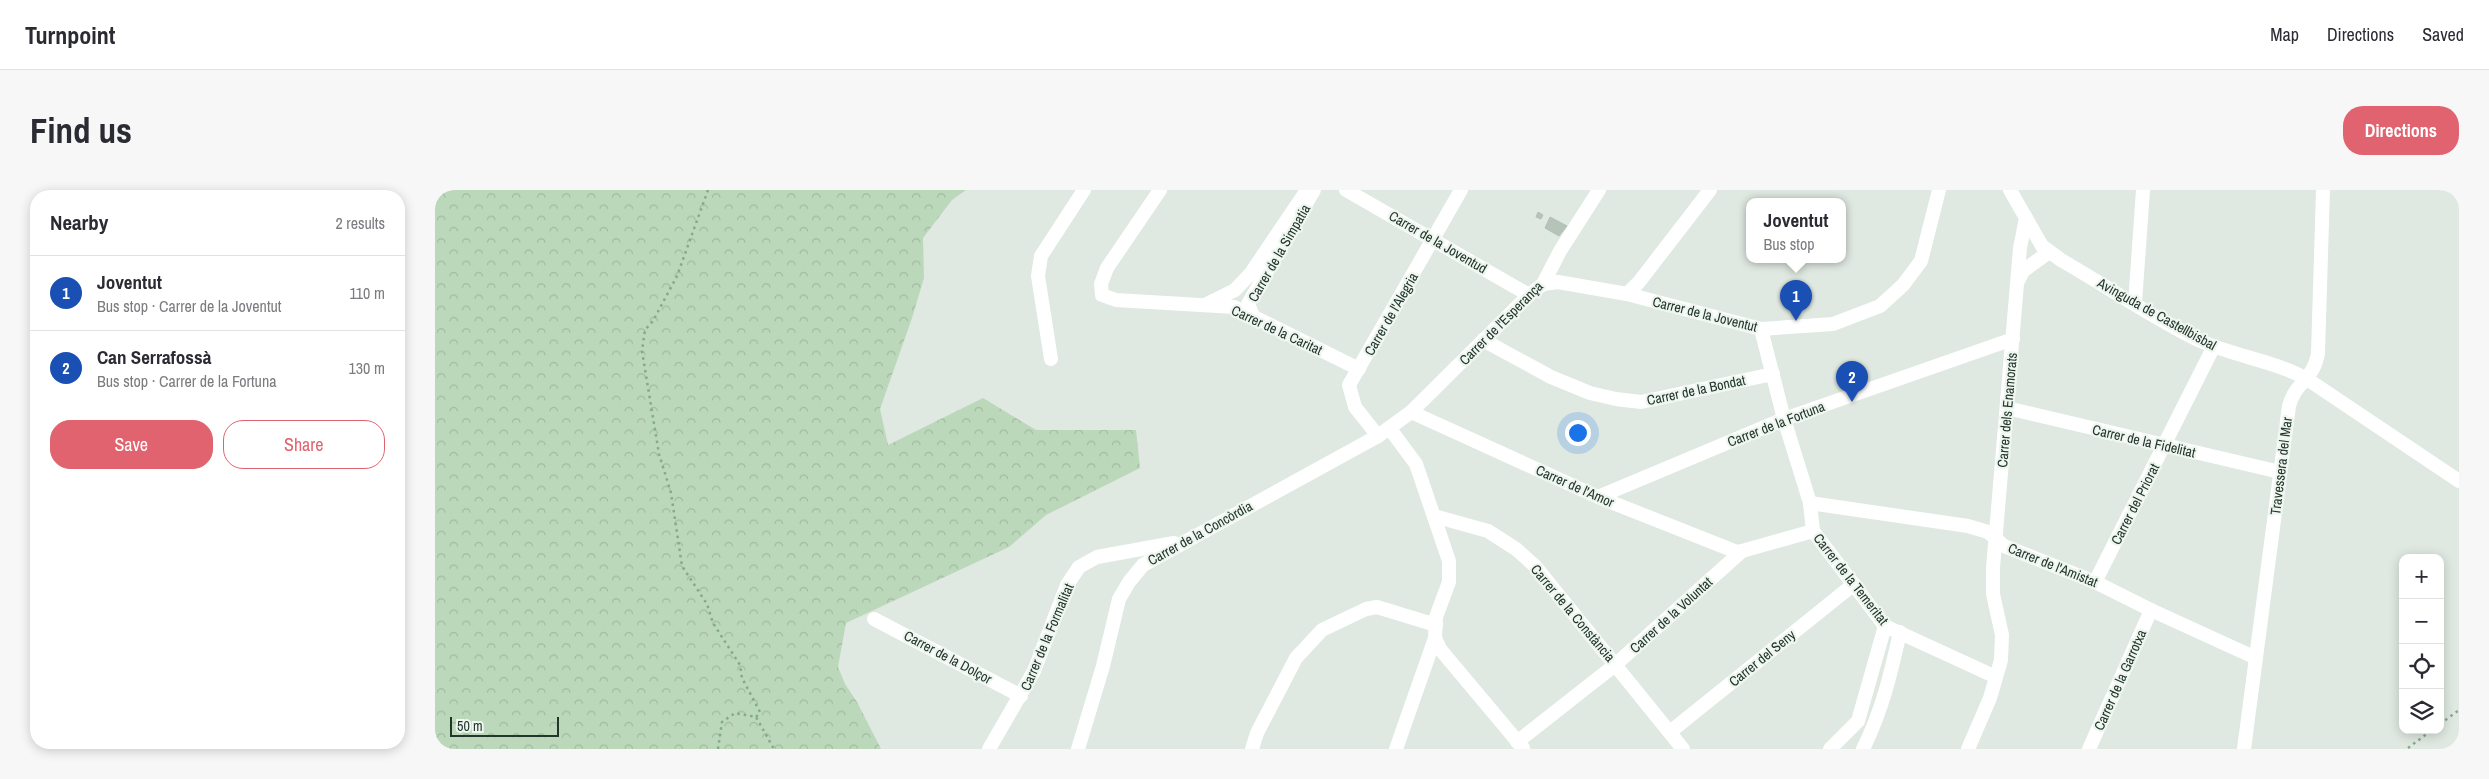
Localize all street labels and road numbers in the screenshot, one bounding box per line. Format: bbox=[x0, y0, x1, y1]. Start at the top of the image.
street label: Carrer de la Simpatia bbox=[1244, 200, 1315, 305]
street label: Carrer de la Joventud bbox=[1386, 207, 1490, 277]
street label: Carrer de l'Alegria bbox=[1360, 269, 1422, 359]
street label: Avinguda de Castellbisbal bbox=[2094, 273, 2220, 354]
street label: Carrer de l'Esperança bbox=[1455, 277, 1547, 369]
street label: Carrer de la Joventut bbox=[1651, 292, 1759, 336]
street label: Carrer de la Caritat bbox=[1229, 301, 1325, 359]
street label: Carrer dels Enamorats bbox=[1993, 351, 2021, 468]
street label: Carrer de la Bondat bbox=[1645, 371, 1747, 409]
street label: Carrer de la Fortuna bbox=[1725, 397, 1828, 451]
street label: Travessera del Mar bbox=[2266, 416, 2296, 516]
street label: Carrer de la Fidelitat bbox=[2091, 420, 2197, 462]
street label: Carrer del Priorat bbox=[2107, 460, 2163, 548]
street label: Carrer de l'Amor bbox=[1533, 461, 1617, 511]
street label: Carrer de la Concòrdia bbox=[1145, 497, 1256, 569]
street label: Carrer de la Temeritat bbox=[1810, 530, 1892, 628]
street label: Carrer de l'Amistat bbox=[2005, 539, 2101, 591]
street label: Carrer de la Constància bbox=[1527, 561, 1619, 666]
street label: Carrer de la Voluntat bbox=[1626, 573, 1716, 657]
street label: Carrer de la Formalitat bbox=[1016, 581, 1078, 693]
street label: Carrer de la Dolçor bbox=[901, 626, 995, 688]
street label: Carrer del Seny bbox=[1725, 626, 1799, 690]
street label: Carrer de la Garrotxa bbox=[2090, 626, 2151, 733]

